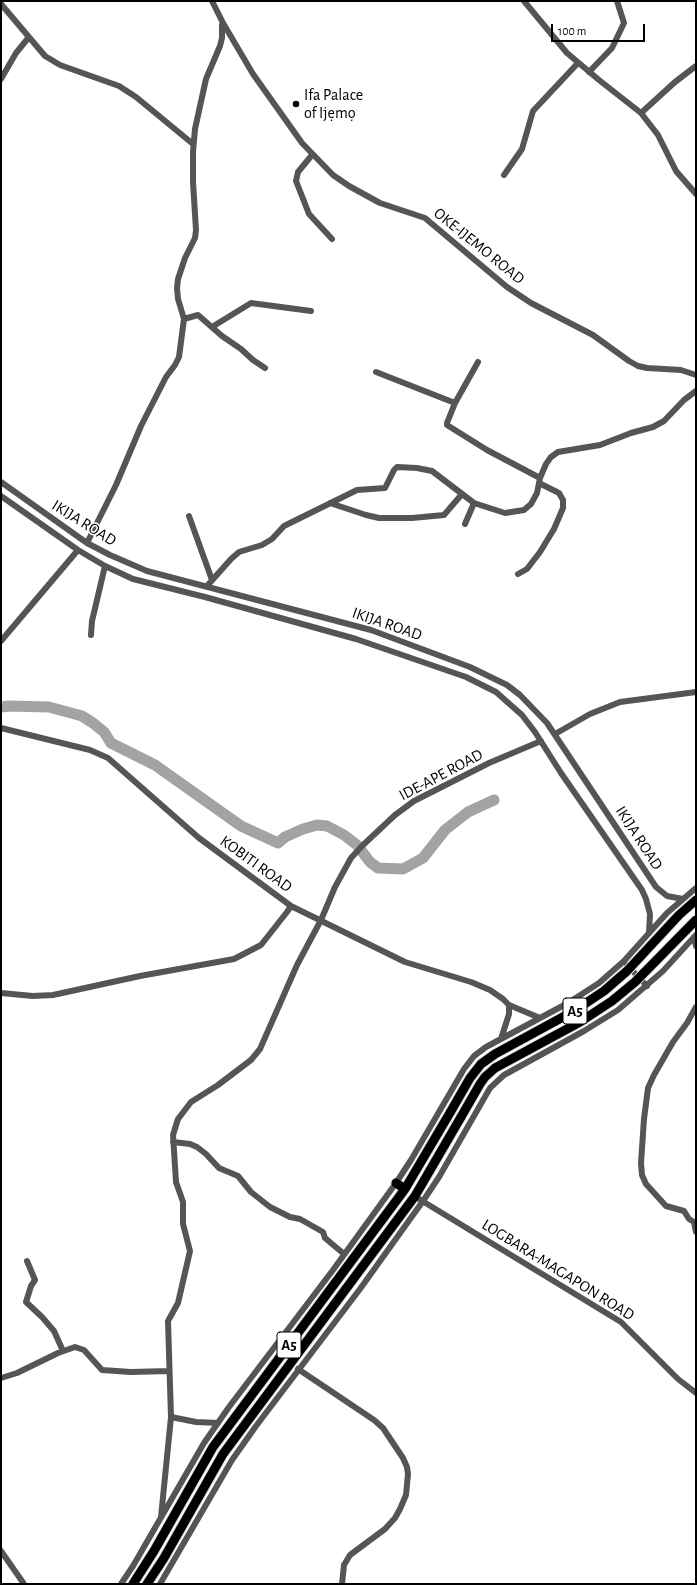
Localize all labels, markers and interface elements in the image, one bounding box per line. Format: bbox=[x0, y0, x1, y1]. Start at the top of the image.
scale bar bbox=[553, 16, 647, 42]
text: 100 m bbox=[558, 25, 586, 37]
place label: Ifa Palace of Ijẹmọ bbox=[304, 85, 363, 123]
marker: Ifa Palace of Ijẹmọ bbox=[291, 99, 301, 109]
street label: OKE-IJEMO ROAD bbox=[430, 204, 528, 288]
street label: IKIJA ROAD bbox=[48, 496, 120, 550]
street label: IKIJA ROAD bbox=[350, 603, 424, 645]
street label: IDE-APE ROAD bbox=[396, 745, 486, 805]
street label: IKIJA ROAD bbox=[611, 802, 667, 874]
street label: KOBITI ROAD bbox=[216, 831, 296, 897]
road number: A5 bbox=[563, 998, 587, 1024]
street label: LOGBARA-MAGAPON ROAD bbox=[478, 1215, 638, 1325]
road number: A5 bbox=[277, 1332, 301, 1358]

